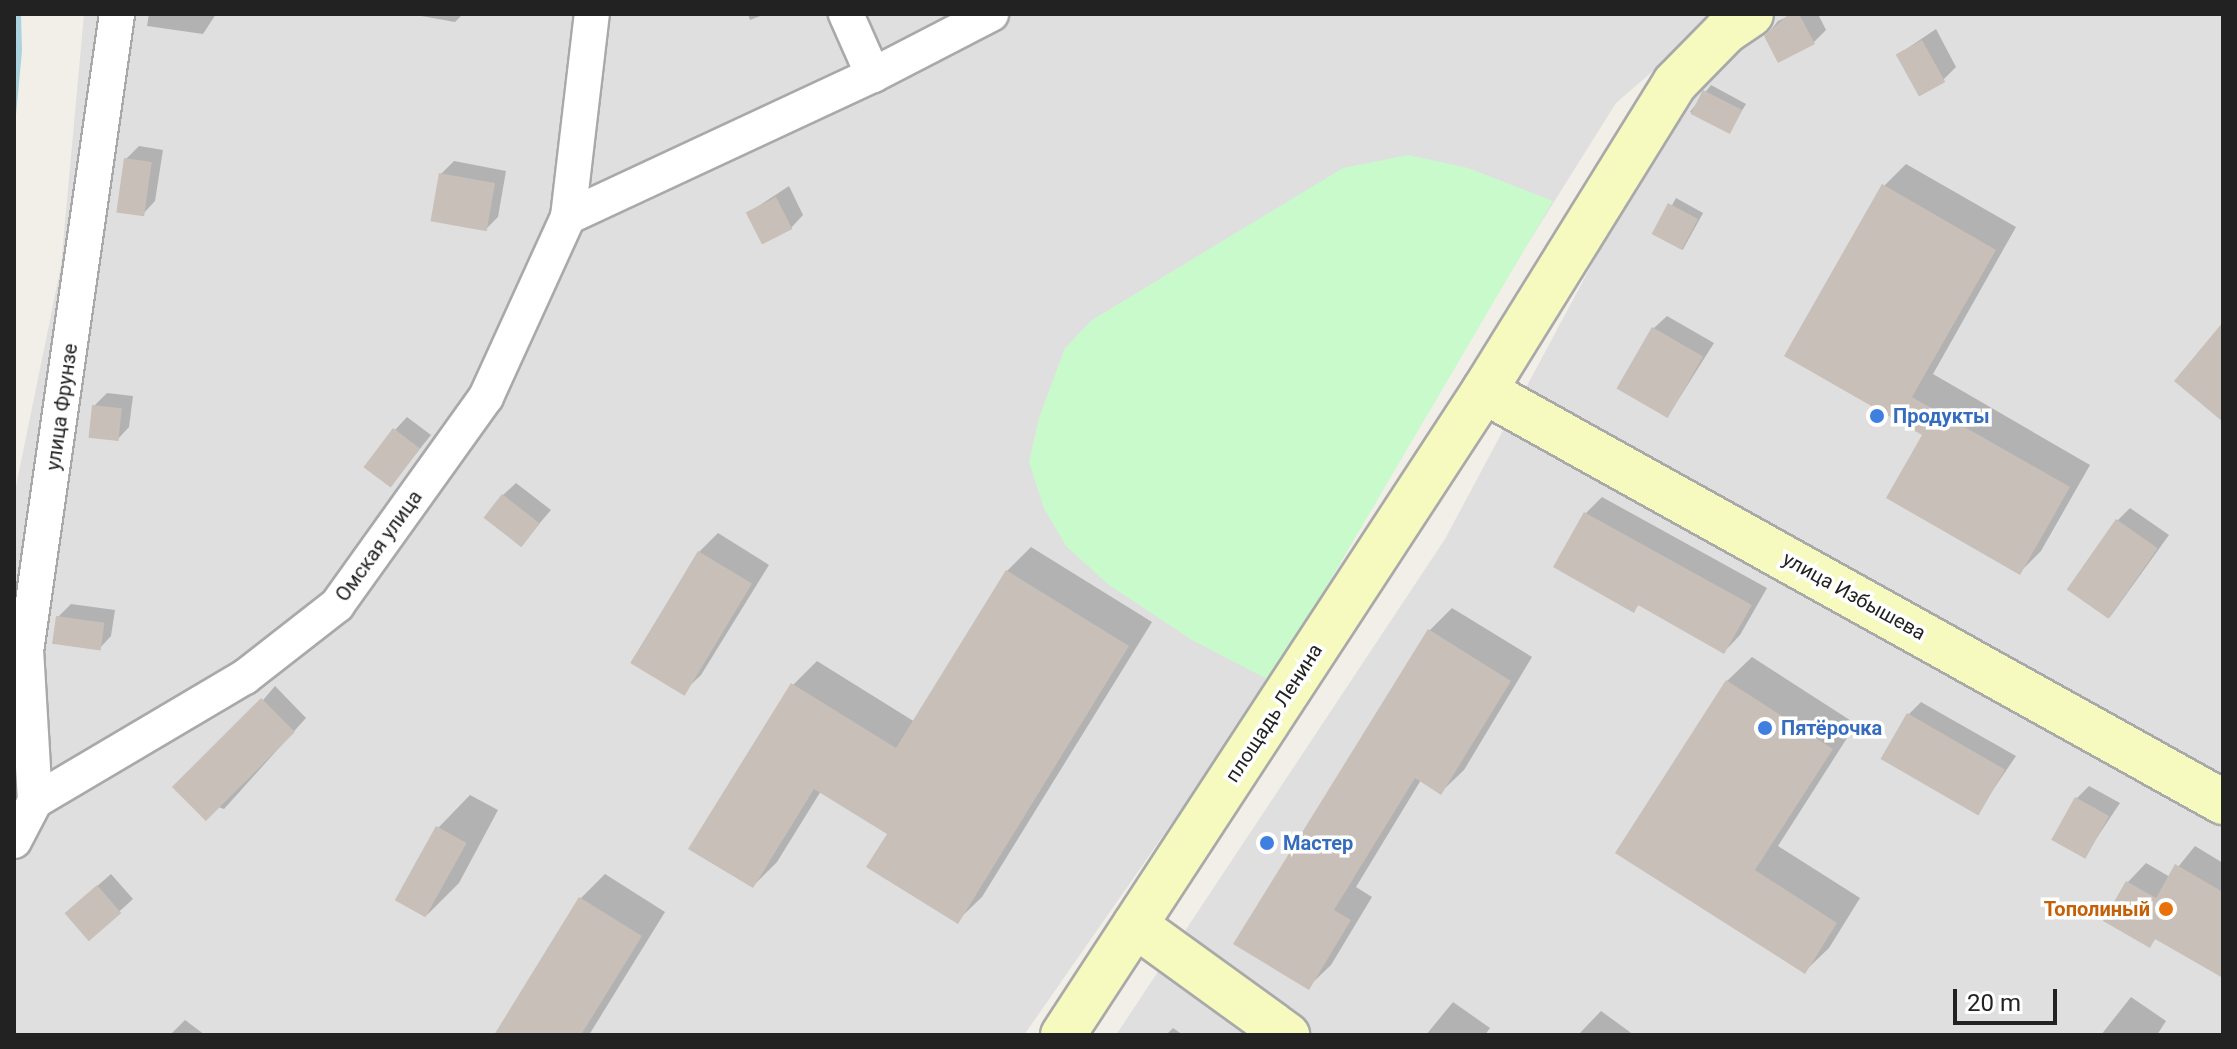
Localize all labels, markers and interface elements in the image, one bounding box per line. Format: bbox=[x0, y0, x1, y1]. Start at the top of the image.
street label: улица Фрунзе bbox=[41, 342, 83, 472]
place label: Продукты bbox=[1893, 404, 1990, 428]
marker: Продукты bbox=[1868, 407, 1886, 425]
street label: Омская улица bbox=[331, 486, 427, 606]
street label: улица Избышева bbox=[1778, 547, 1930, 645]
street label: площадь Ленина bbox=[1220, 639, 1328, 787]
place label: Пятёрочка bbox=[1781, 716, 1882, 740]
marker: Пятёрочка bbox=[1756, 719, 1774, 737]
place label: Мастер bbox=[1283, 831, 1353, 855]
marker: Мастер bbox=[1258, 834, 1276, 852]
place label: Тополиный bbox=[2044, 897, 2150, 921]
marker: Тополиный bbox=[2157, 900, 2175, 918]
scale bar bbox=[1957, 973, 2061, 1023]
text: 20 m bbox=[1967, 989, 2021, 1017]

